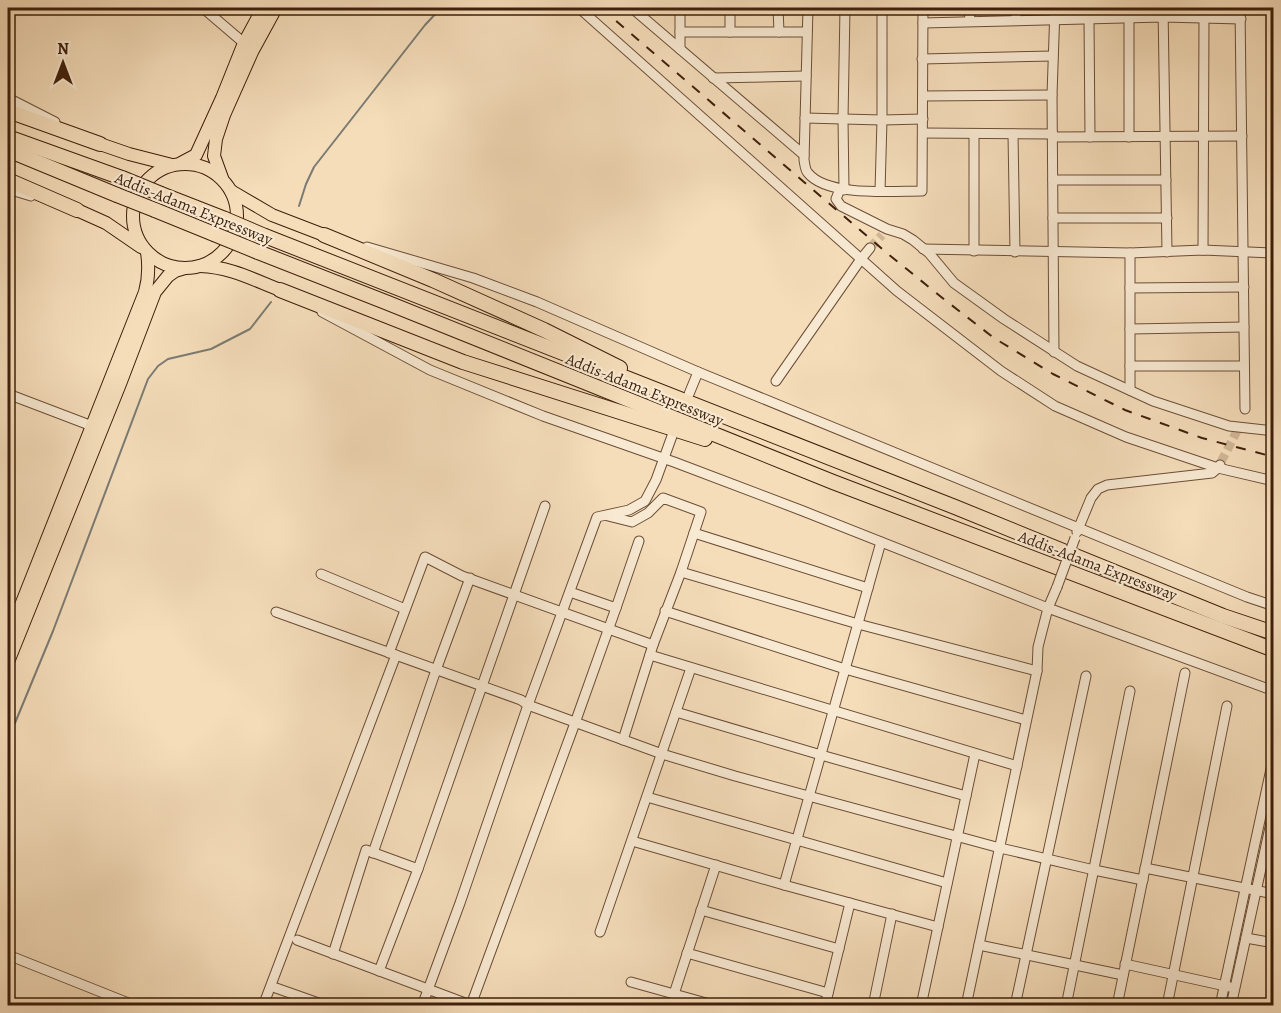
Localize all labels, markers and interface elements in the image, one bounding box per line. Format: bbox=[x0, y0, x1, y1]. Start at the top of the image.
north arrow bbox=[33, 33, 93, 93]
text: N bbox=[57, 38, 69, 60]
street label: Addis-Adama Expressway bbox=[110, 167, 277, 251]
street label: Addis-Adama Expressway bbox=[561, 348, 728, 432]
street label: Addis-Adama Expressway bbox=[1014, 525, 1181, 607]

